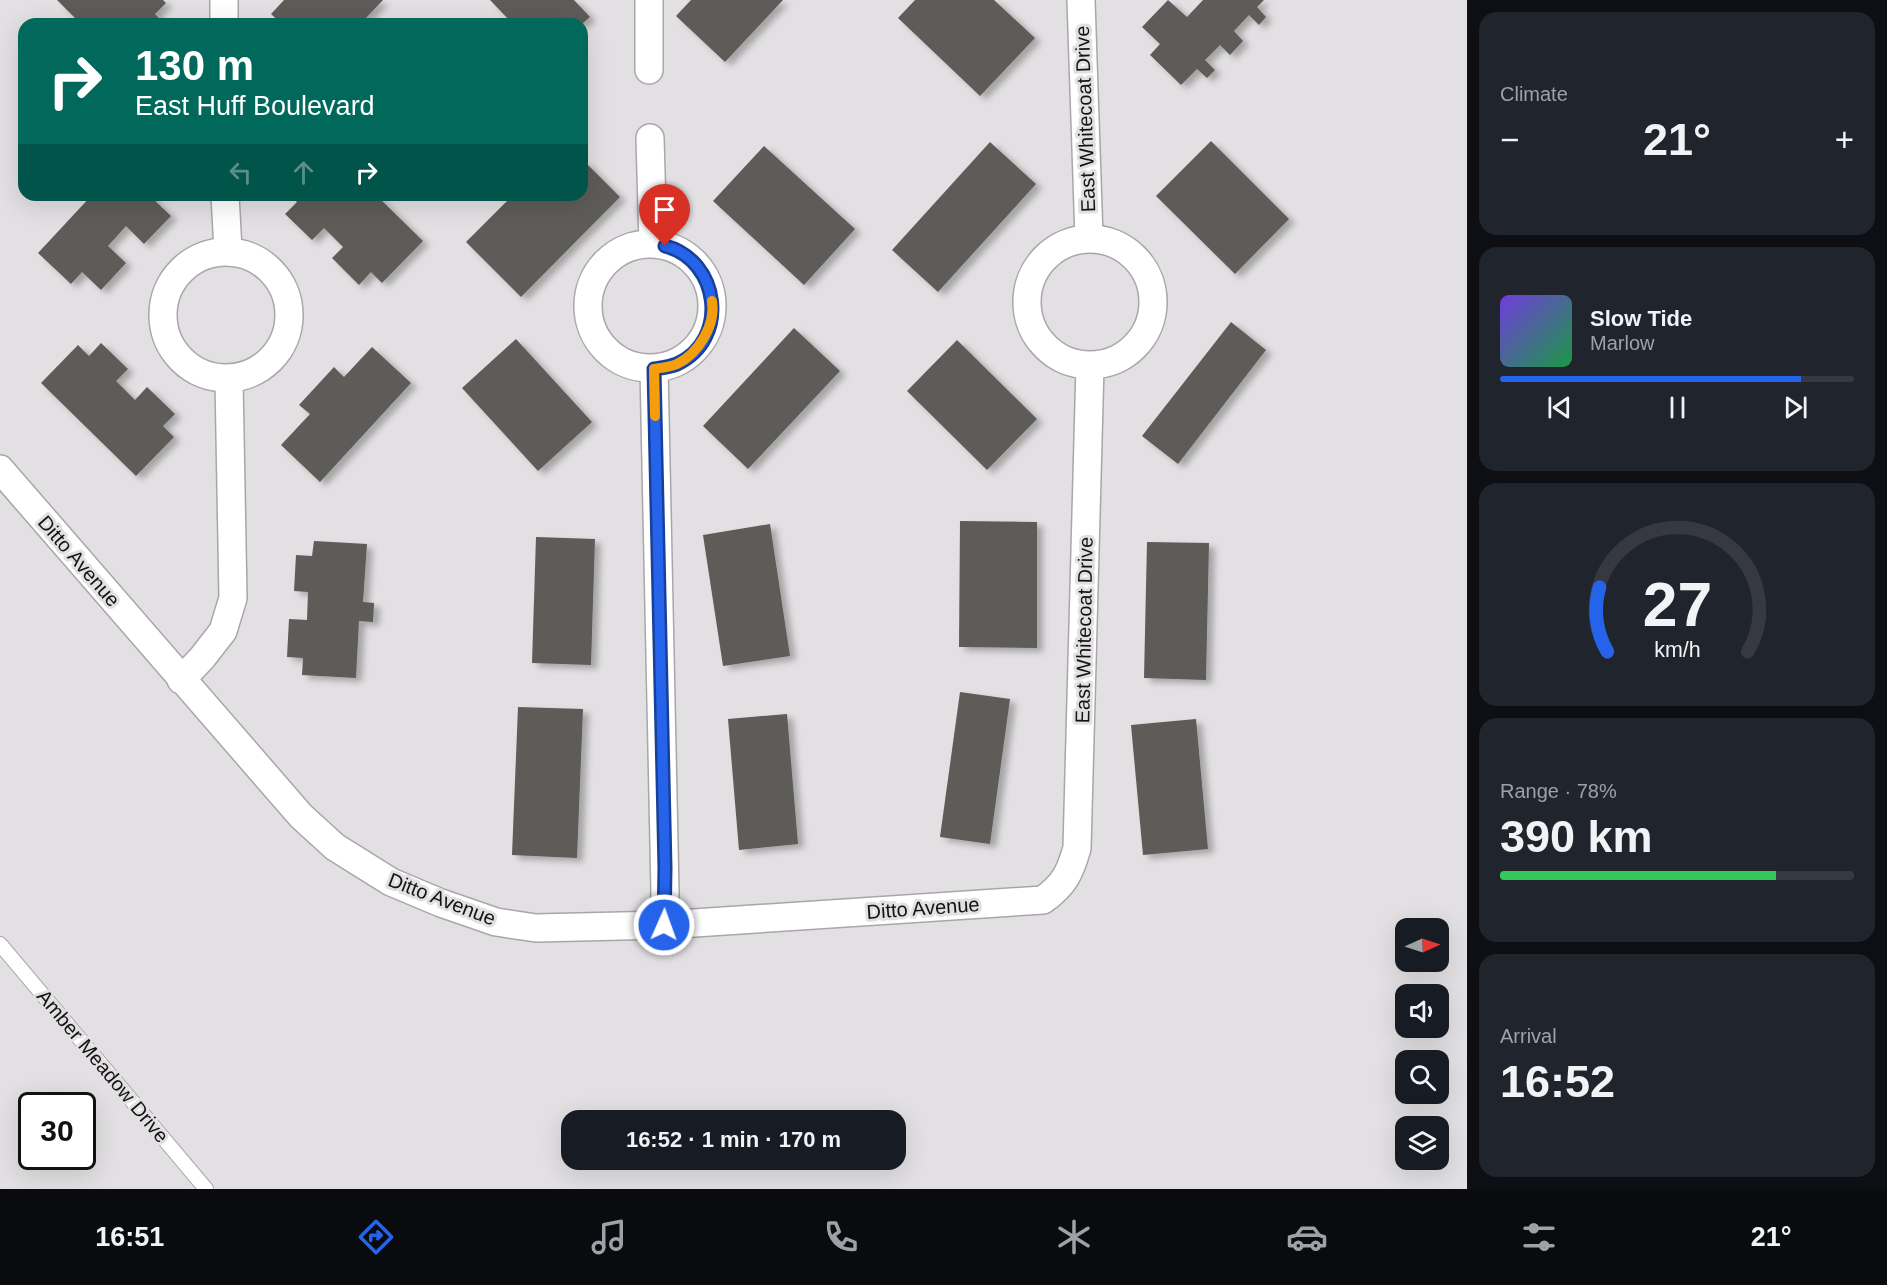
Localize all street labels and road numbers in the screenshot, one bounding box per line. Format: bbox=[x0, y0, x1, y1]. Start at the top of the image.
street label: East Whitecoat Drive bbox=[1071, 25, 1099, 213]
street label: Ditto Avenue bbox=[34, 511, 124, 611]
street label: East Whitecoat Drive bbox=[1071, 536, 1097, 724]
street label: Ditto Avenue bbox=[385, 868, 499, 930]
street label: Ditto Avenue bbox=[866, 893, 980, 923]
street label: Amber Meadow Drive bbox=[33, 985, 173, 1147]

